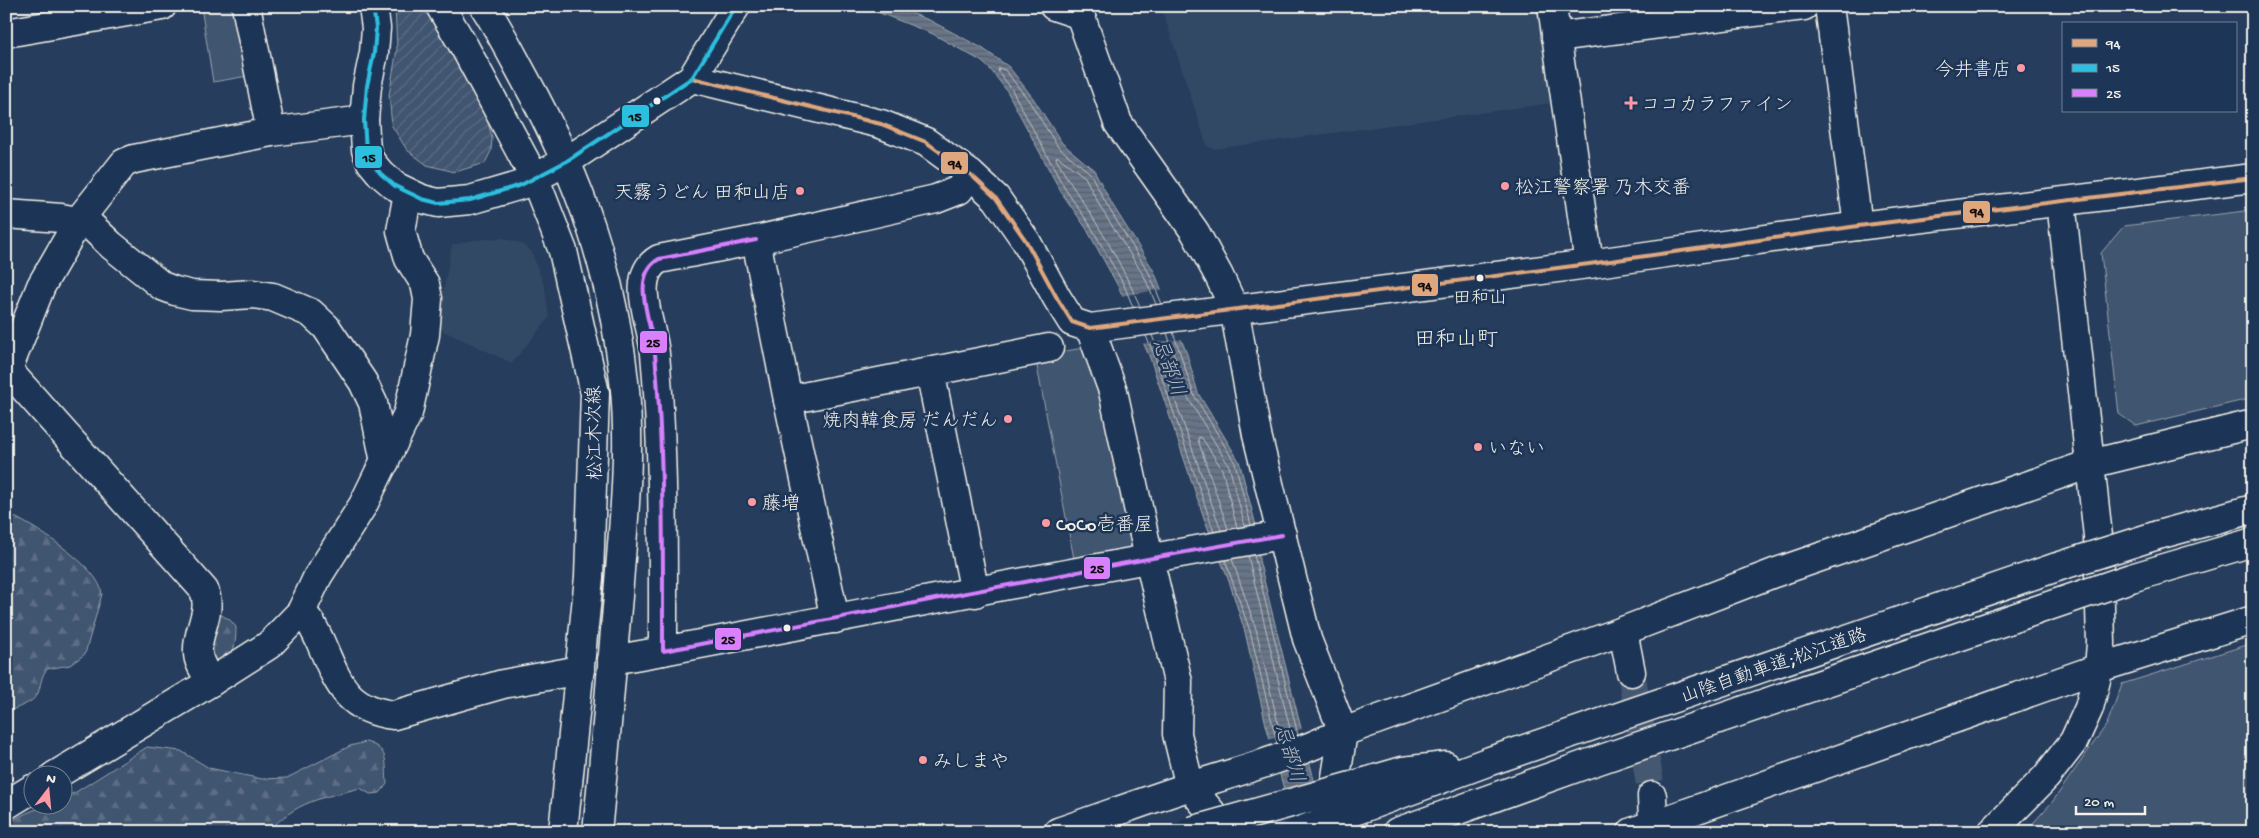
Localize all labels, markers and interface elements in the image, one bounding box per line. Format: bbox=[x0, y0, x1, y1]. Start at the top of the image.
legend bbox=[2062, 22, 2236, 112]
text: 94 bbox=[2105, 36, 2121, 54]
place label: 今井書店 bbox=[1935, 59, 2011, 83]
text: 15 bbox=[2105, 60, 2120, 78]
marker: 今井書店 bbox=[2015, 62, 2027, 74]
text: 25 bbox=[2106, 86, 2121, 104]
place label: ココカラファイン bbox=[1641, 95, 1793, 118]
unlabelled marker bbox=[652, 96, 662, 106]
marker: ココカラファイン bbox=[1625, 97, 1637, 109]
line badge: 15 bbox=[621, 104, 650, 128]
text: 15 bbox=[627, 110, 642, 127]
line badge: 15 bbox=[354, 145, 383, 169]
text: 15 bbox=[361, 151, 376, 168]
line badge: 94 bbox=[940, 151, 969, 175]
text: 94 bbox=[947, 157, 962, 174]
place label: 松江警察署 乃木交番 bbox=[1515, 177, 1691, 201]
marker: 松江警察署 乃木交番 bbox=[1499, 180, 1511, 192]
place label: 天霧うどん 田和山店 bbox=[614, 182, 790, 206]
marker: 天霧うどん 田和山店 bbox=[794, 185, 806, 197]
line badge: 94 bbox=[1962, 200, 1991, 224]
text: 94 bbox=[1969, 205, 1984, 222]
line badge: 94 bbox=[1411, 273, 1439, 297]
marker: 田和山 bbox=[1475, 273, 1485, 283]
text: 94 bbox=[1417, 279, 1432, 296]
place label: 田和山 bbox=[1453, 288, 1507, 310]
district label: 田和山町 bbox=[1414, 328, 1498, 354]
line badge: 25 bbox=[639, 330, 668, 354]
text: 25 bbox=[646, 336, 661, 353]
water label: 忌部川 bbox=[1146, 336, 1189, 400]
street label: 松江木次線 bbox=[583, 385, 609, 481]
place label: 焼肉韓食房 だんだん bbox=[822, 410, 998, 434]
marker: 焼肉韓食房 だんだん bbox=[1002, 413, 1014, 425]
place label: いない bbox=[1488, 439, 1545, 462]
marker: いない bbox=[1472, 441, 1484, 453]
place label: 藤増 bbox=[762, 493, 800, 517]
marker: 藤増 bbox=[746, 496, 758, 508]
place label: CoCo壱番屋 bbox=[1056, 514, 1153, 538]
marker: CoCo壱番屋 bbox=[1040, 517, 1052, 529]
line badge: 25 bbox=[1083, 556, 1111, 580]
text: 25 bbox=[1090, 562, 1105, 579]
unlabelled marker bbox=[782, 623, 792, 633]
street label: 山陰自動車道;松江道路 bbox=[1677, 624, 1871, 710]
line badge: 25 bbox=[714, 627, 742, 651]
text: 25 bbox=[721, 633, 736, 650]
water label: 忌部川 bbox=[1268, 722, 1308, 786]
place label: みしまや bbox=[933, 752, 1009, 775]
marker: みしまや bbox=[917, 754, 929, 766]
north arrow bbox=[22, 766, 72, 816]
text: N bbox=[44, 770, 58, 789]
scale bar bbox=[2076, 783, 2145, 815]
text: 20 m bbox=[2084, 794, 2114, 812]

